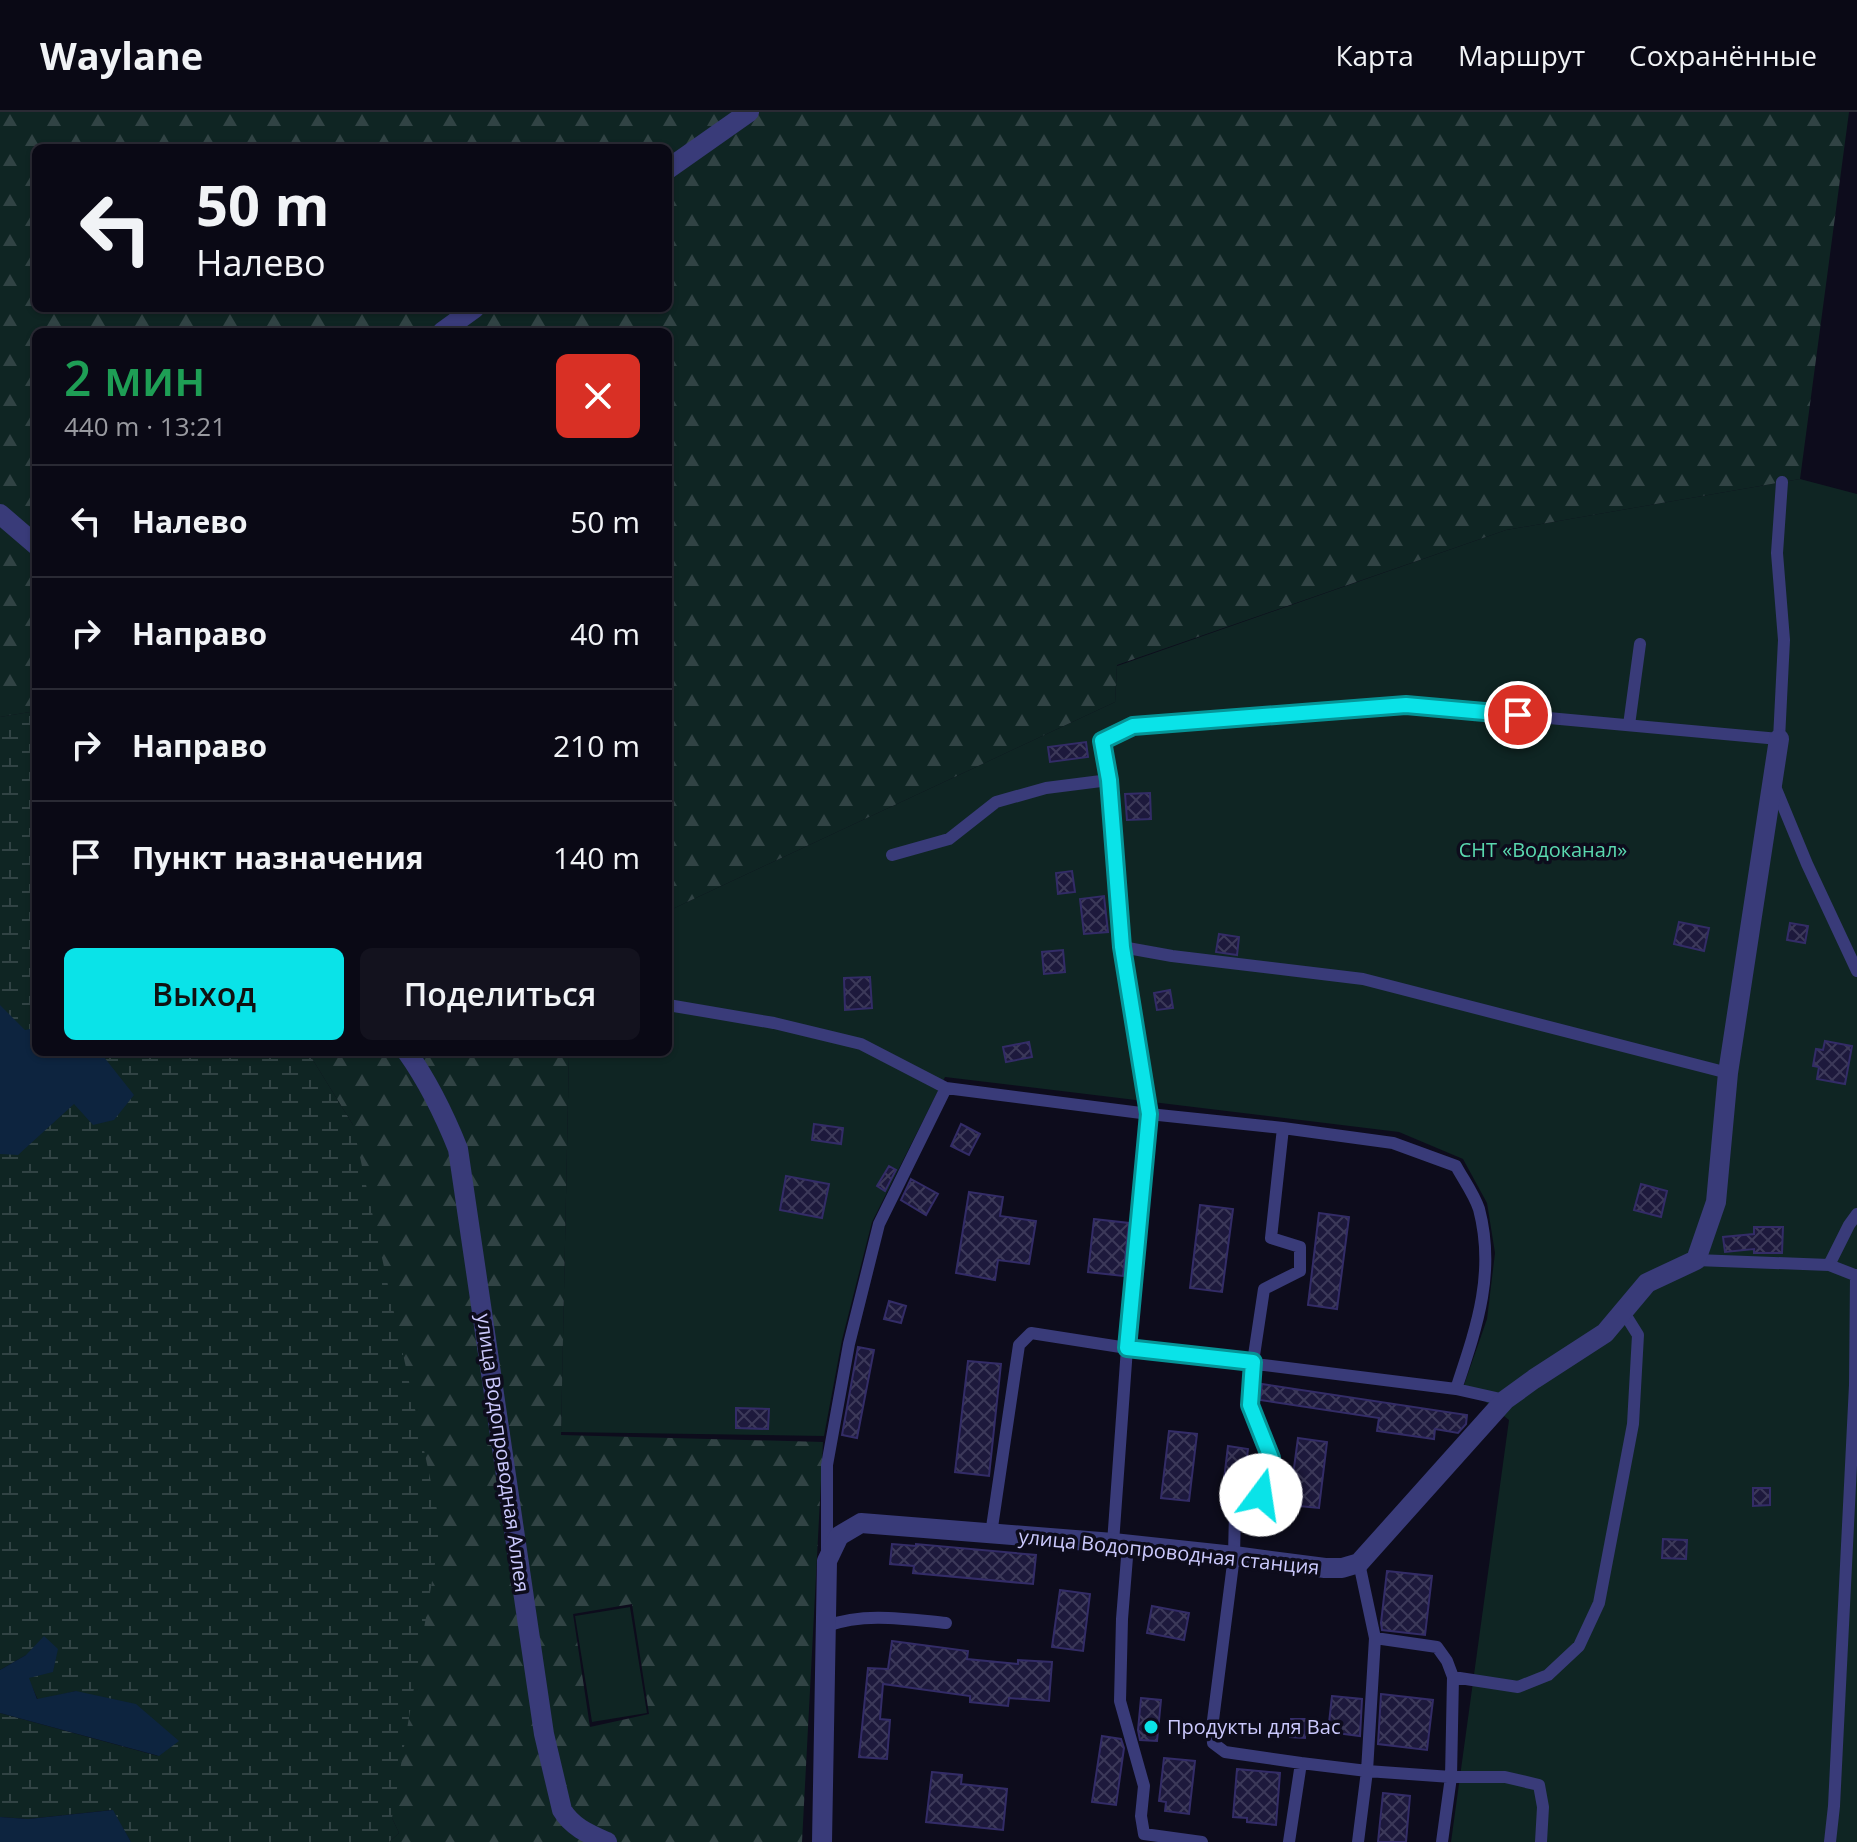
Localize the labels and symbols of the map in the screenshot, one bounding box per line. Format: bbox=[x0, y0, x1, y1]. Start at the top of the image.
pin bbox=[1484, 681, 1552, 749]
park label: СНТ «Водоканал» bbox=[1459, 836, 1627, 863]
street label: улица Водопроводная Аллея bbox=[471, 1312, 536, 1594]
position arrow bbox=[1219, 1453, 1303, 1537]
street label: улица Водопроводная станция bbox=[1017, 1522, 1321, 1581]
place label: Продукты для Вас bbox=[1167, 1713, 1340, 1740]
marker: Продукты для Вас bbox=[1142, 1718, 1160, 1736]

